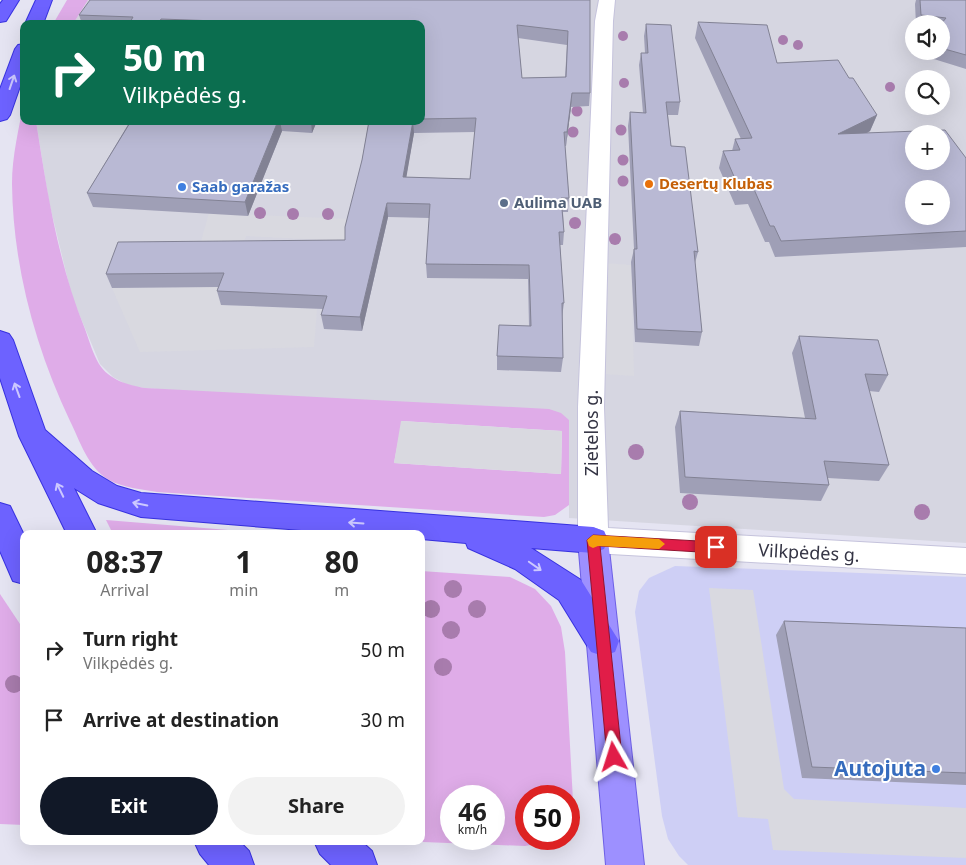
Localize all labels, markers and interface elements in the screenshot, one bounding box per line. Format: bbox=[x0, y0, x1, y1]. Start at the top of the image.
map controls bbox=[905, 15, 950, 225]
button: sound bbox=[905, 15, 950, 60]
text: 50 m bbox=[123, 34, 206, 81]
icon: right bbox=[40, 40, 105, 105]
button: search bbox=[905, 70, 950, 115]
one-way arrow bbox=[8, 75, 17, 90]
text: Vilkpėdės g. bbox=[123, 79, 247, 109]
button: + bbox=[905, 125, 950, 170]
place label: Desertų Klubas bbox=[659, 173, 772, 193]
place label: Saab garažas bbox=[192, 176, 289, 196]
marker: Desertų Klubas bbox=[643, 178, 655, 190]
button: − bbox=[905, 180, 950, 225]
marker: Saab garažas bbox=[176, 181, 188, 193]
place label: Aulima UAB bbox=[514, 192, 602, 212]
marker: Aulima UAB bbox=[498, 197, 510, 209]
one-way arrow bbox=[12, 383, 21, 398]
street label: Zietelos g. bbox=[579, 390, 603, 476]
one-way arrow bbox=[55, 483, 64, 498]
one-way arrow bbox=[133, 499, 149, 509]
one-way arrow bbox=[349, 519, 365, 528]
pin bbox=[695, 526, 737, 568]
icon: arrive bbox=[702, 533, 730, 561]
street label: Vilkpėdės g. bbox=[758, 537, 860, 567]
text: 08:37 bbox=[86, 541, 163, 582]
text: 1 bbox=[235, 541, 252, 582]
text: 80 bbox=[324, 541, 359, 582]
one-way arrow bbox=[528, 561, 542, 571]
text: Arrival bbox=[100, 579, 149, 601]
text: min bbox=[229, 579, 258, 601]
text: m bbox=[334, 579, 349, 601]
text: Turn right bbox=[83, 626, 178, 652]
icon: right bbox=[40, 636, 68, 664]
text: 50 m bbox=[361, 637, 405, 663]
text: Vilkpėdės g. bbox=[83, 652, 173, 674]
icon: arrive bbox=[40, 706, 68, 734]
text: Arrive at destination bbox=[83, 707, 279, 733]
text: 30 m bbox=[361, 707, 405, 733]
position arrow bbox=[587, 730, 639, 782]
place label: Autojuta bbox=[834, 754, 926, 782]
marker: Autojuta bbox=[930, 763, 942, 775]
button: Exit bbox=[40, 777, 218, 835]
button: Share bbox=[228, 777, 405, 835]
speed limit sign: 50 bbox=[515, 785, 580, 850]
text: 46 bbox=[458, 794, 487, 828]
text: km/h bbox=[458, 821, 487, 838]

